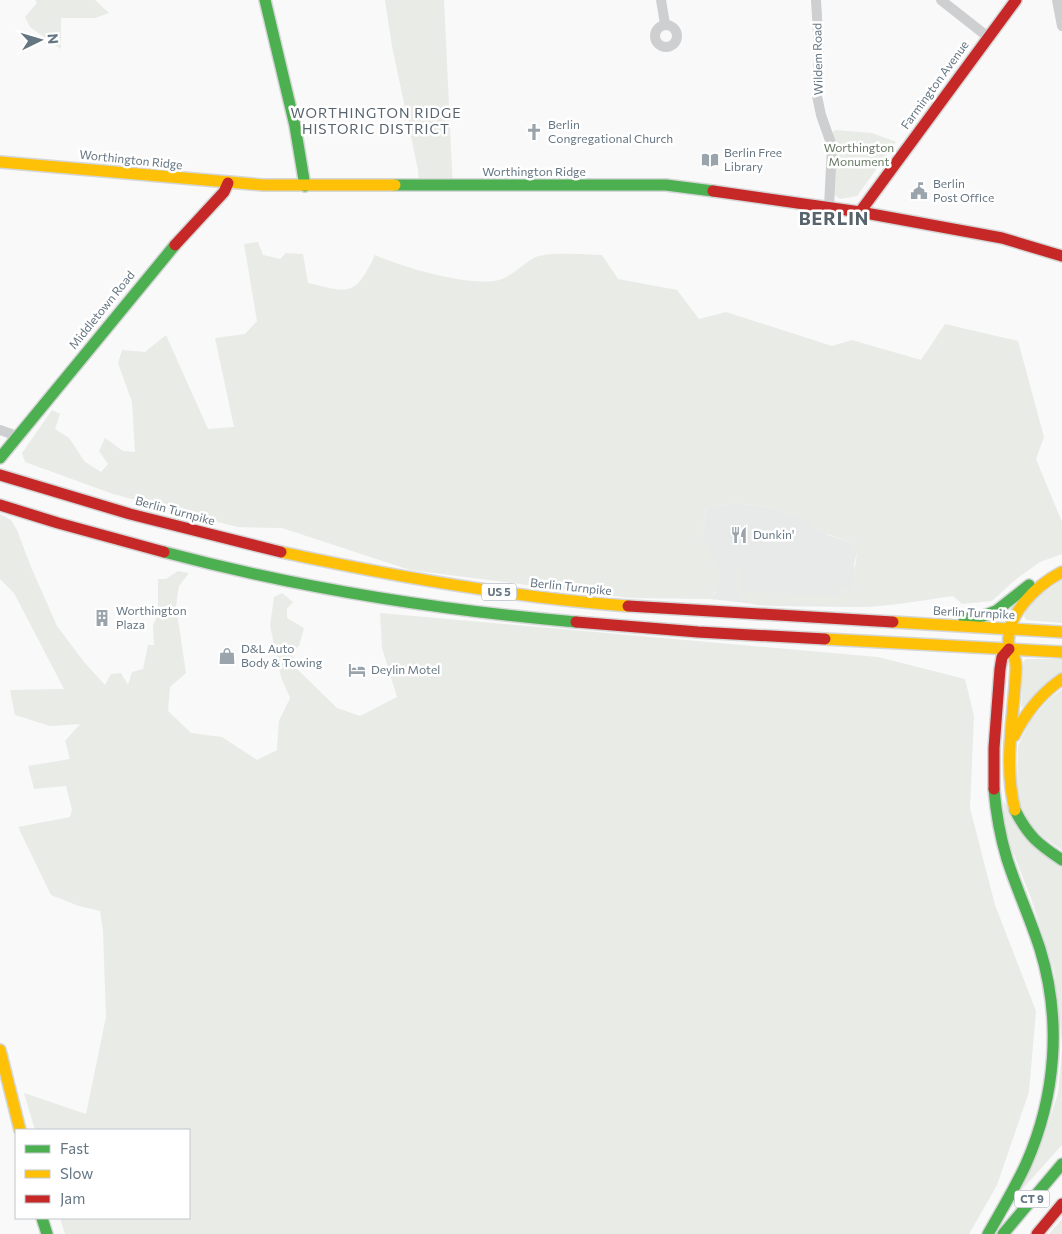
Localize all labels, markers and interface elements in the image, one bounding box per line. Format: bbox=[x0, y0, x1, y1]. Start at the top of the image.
north arrow bbox=[15, 15, 65, 65]
street label: Wildem Road bbox=[809, 23, 825, 95]
text: N bbox=[45, 33, 62, 45]
street label: Farmington Avenue bbox=[897, 37, 971, 131]
district label: WORTHINGTON RIDGE HISTORIC DISTRICT bbox=[291, 104, 461, 137]
place label: Berlin Congregational Church bbox=[548, 117, 673, 145]
church icon: Berlin Congregational Church bbox=[524, 122, 544, 142]
park label: Worthington Monument bbox=[824, 140, 894, 168]
place label: Berlin Free Library bbox=[724, 145, 782, 173]
street label: Worthington Ridge bbox=[79, 147, 183, 171]
library icon: Berlin Free Library bbox=[700, 150, 720, 170]
street label: Worthington Ridge bbox=[482, 164, 586, 178]
place label: Berlin Post Office bbox=[933, 176, 994, 204]
public building icon: Berlin Post Office bbox=[909, 181, 929, 201]
district label: BERLIN bbox=[799, 207, 869, 229]
street label: Middletown Road bbox=[65, 267, 137, 351]
street label: Berlin Turnpike bbox=[134, 493, 217, 527]
restaurant icon: Dunkin' bbox=[729, 525, 749, 545]
place label: Dunkin' bbox=[753, 527, 794, 541]
street label: Berlin Turnpike bbox=[530, 575, 613, 597]
road number: US 5 bbox=[482, 584, 516, 600]
place label: Worthington Plaza bbox=[116, 603, 187, 631]
street label: Berlin Turnpike bbox=[933, 603, 1015, 621]
building icon: Worthington Plaza bbox=[92, 608, 112, 628]
place label: D&L Auto Body & Towing bbox=[241, 641, 323, 669]
shop icon: D&L Auto Body & Towing bbox=[217, 646, 237, 666]
hotel icon: Deylin Motel bbox=[347, 660, 367, 680]
place label: Deylin Motel bbox=[371, 662, 440, 676]
legend bbox=[15, 1129, 190, 1219]
text: Fast bbox=[60, 1139, 89, 1157]
text: Slow bbox=[60, 1164, 93, 1182]
text: Jam bbox=[60, 1189, 85, 1207]
road number: CT 9 bbox=[1014, 1190, 1050, 1208]

